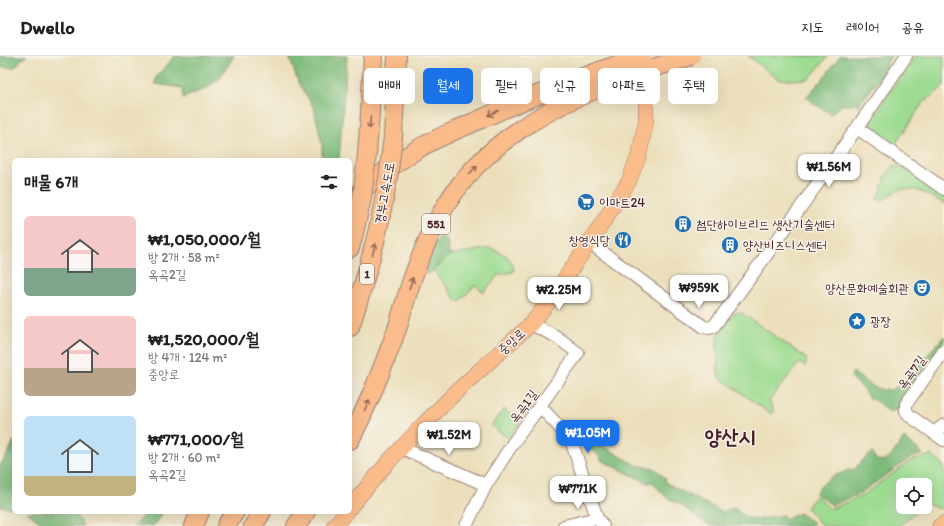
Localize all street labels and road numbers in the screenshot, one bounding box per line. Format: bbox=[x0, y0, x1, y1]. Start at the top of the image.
street label: 경부고속도로 bbox=[372, 161, 397, 225]
road number: 551 bbox=[422, 214, 450, 234]
road number: 1 bbox=[360, 264, 374, 284]
street label: 중앙로 bbox=[495, 325, 528, 357]
street label: 옥곡7길 bbox=[894, 353, 929, 392]
street label: 옥곡1길 bbox=[506, 387, 540, 426]

